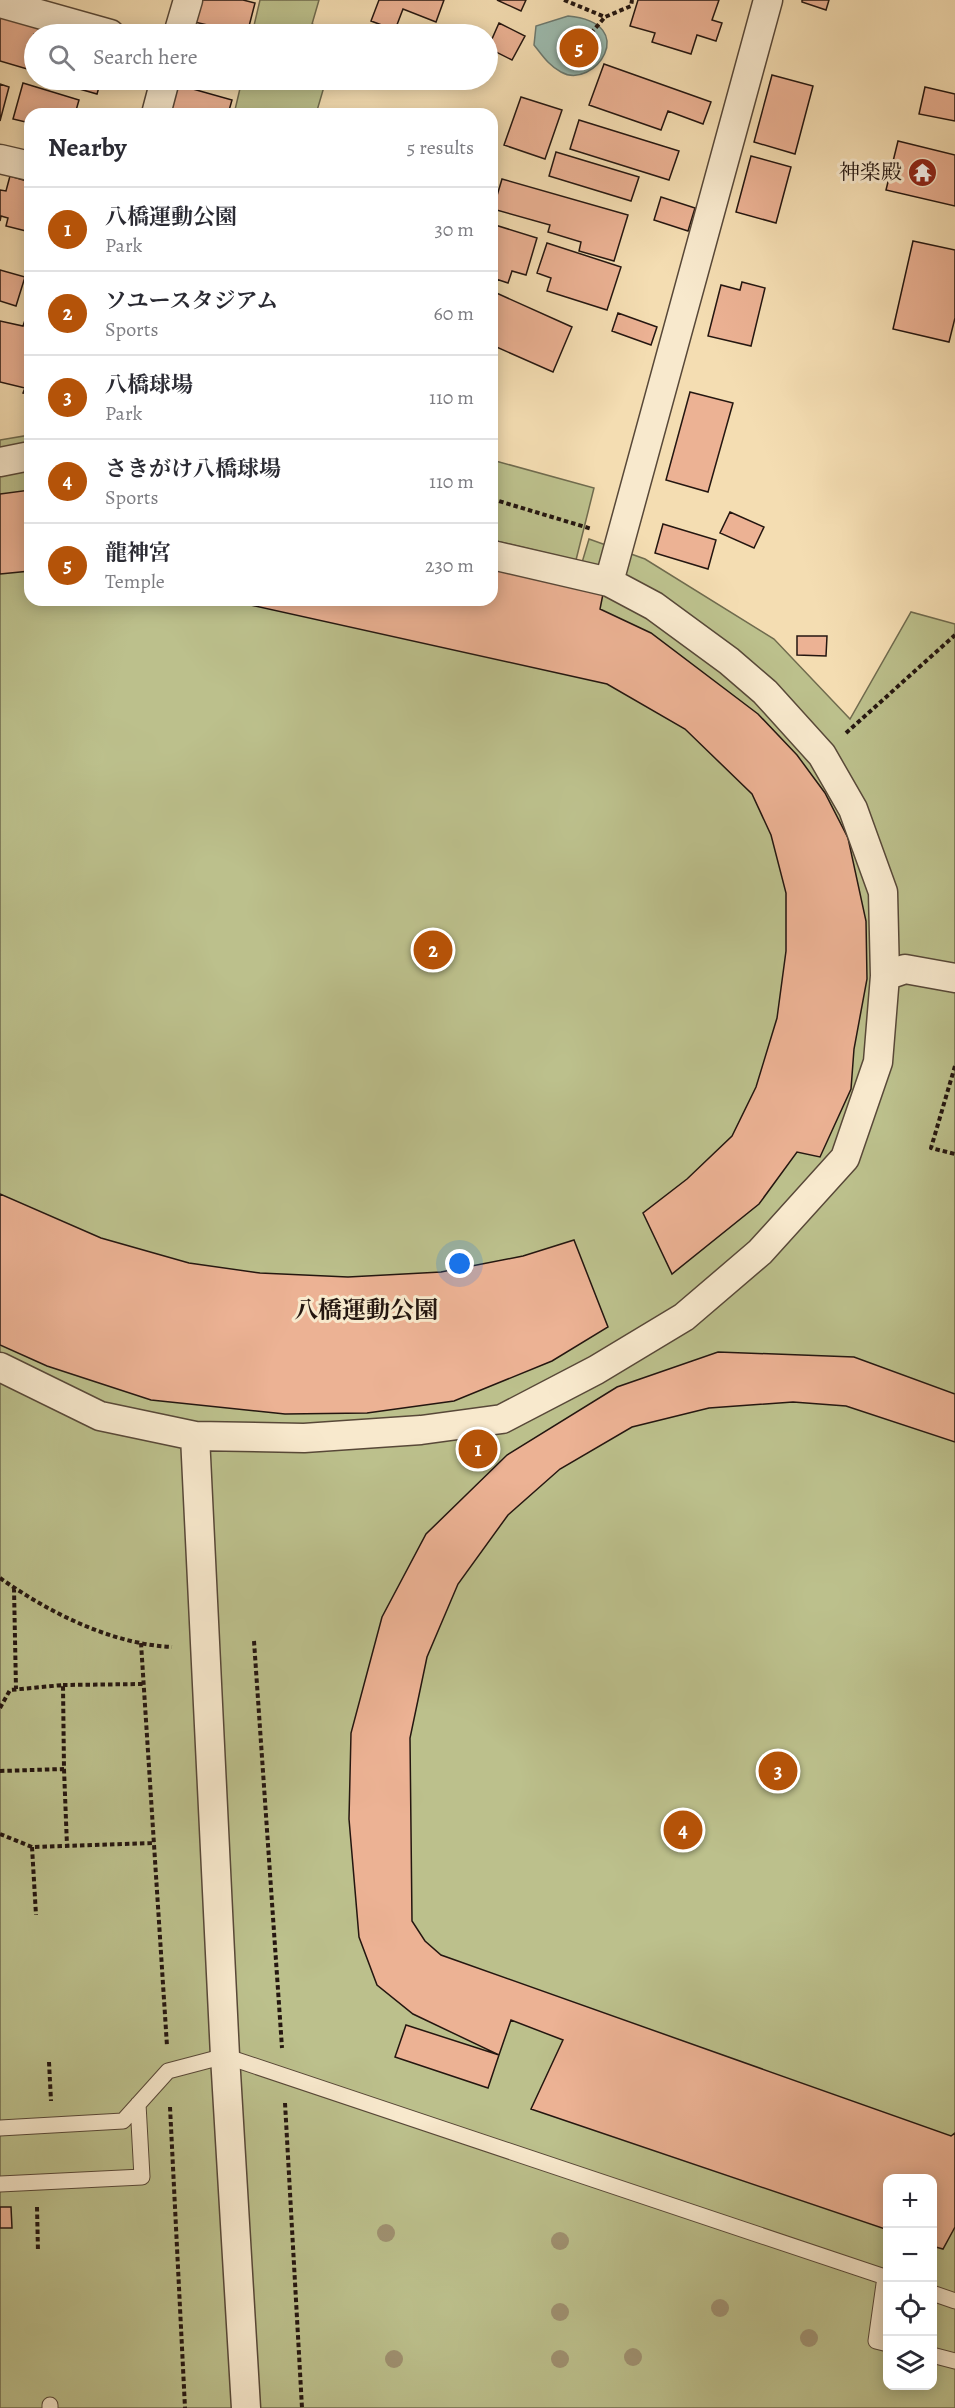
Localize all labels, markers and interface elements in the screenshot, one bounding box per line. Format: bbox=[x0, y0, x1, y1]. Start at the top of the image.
search box bbox=[24, 24, 498, 90]
pin: 5 bbox=[560, 26, 598, 70]
icon: search bbox=[45, 41, 78, 74]
text: Search here bbox=[93, 42, 198, 72]
text: Nearby bbox=[48, 130, 127, 165]
text: 5 results bbox=[407, 134, 474, 161]
temple icon: 神楽殿 bbox=[907, 156, 939, 188]
place label: 神楽殿 bbox=[839, 158, 902, 186]
text: 八橋運動公園 bbox=[105, 202, 237, 232]
text: 1 bbox=[64, 216, 71, 243]
text: 30 m bbox=[434, 216, 474, 243]
text: Park bbox=[105, 232, 143, 259]
text: ソユースタジアム bbox=[105, 286, 278, 316]
text: 2 bbox=[63, 300, 72, 327]
text: 60 m bbox=[434, 300, 474, 327]
text: Sports bbox=[105, 316, 158, 343]
text: 八橋球場 bbox=[105, 370, 193, 400]
text: 3 bbox=[63, 384, 72, 411]
text: 110 m bbox=[429, 384, 474, 411]
text: Park bbox=[105, 400, 143, 427]
text: さきがけ八橋球場 bbox=[105, 454, 281, 484]
text: 4 bbox=[63, 468, 72, 495]
text: 110 m bbox=[429, 468, 474, 495]
text: Sports bbox=[105, 484, 158, 511]
text: 龍神宮 bbox=[105, 538, 171, 568]
text: 5 bbox=[63, 552, 72, 579]
text: 230 m bbox=[425, 552, 474, 579]
text: Temple bbox=[105, 568, 165, 595]
pin: 2 bbox=[414, 928, 452, 972]
your location bbox=[445, 1249, 474, 1278]
district label: 八橋運動公園 bbox=[294, 1294, 438, 1326]
pin: 1 bbox=[458, 1426, 498, 1472]
pin: 3 bbox=[758, 1748, 798, 1794]
pin: 4 bbox=[664, 1808, 702, 1852]
map controls bbox=[883, 2174, 937, 2390]
button: + bbox=[883, 2174, 937, 2228]
button: − bbox=[883, 2228, 937, 2282]
button: locate bbox=[883, 2282, 937, 2336]
button: layers bbox=[883, 2336, 937, 2390]

